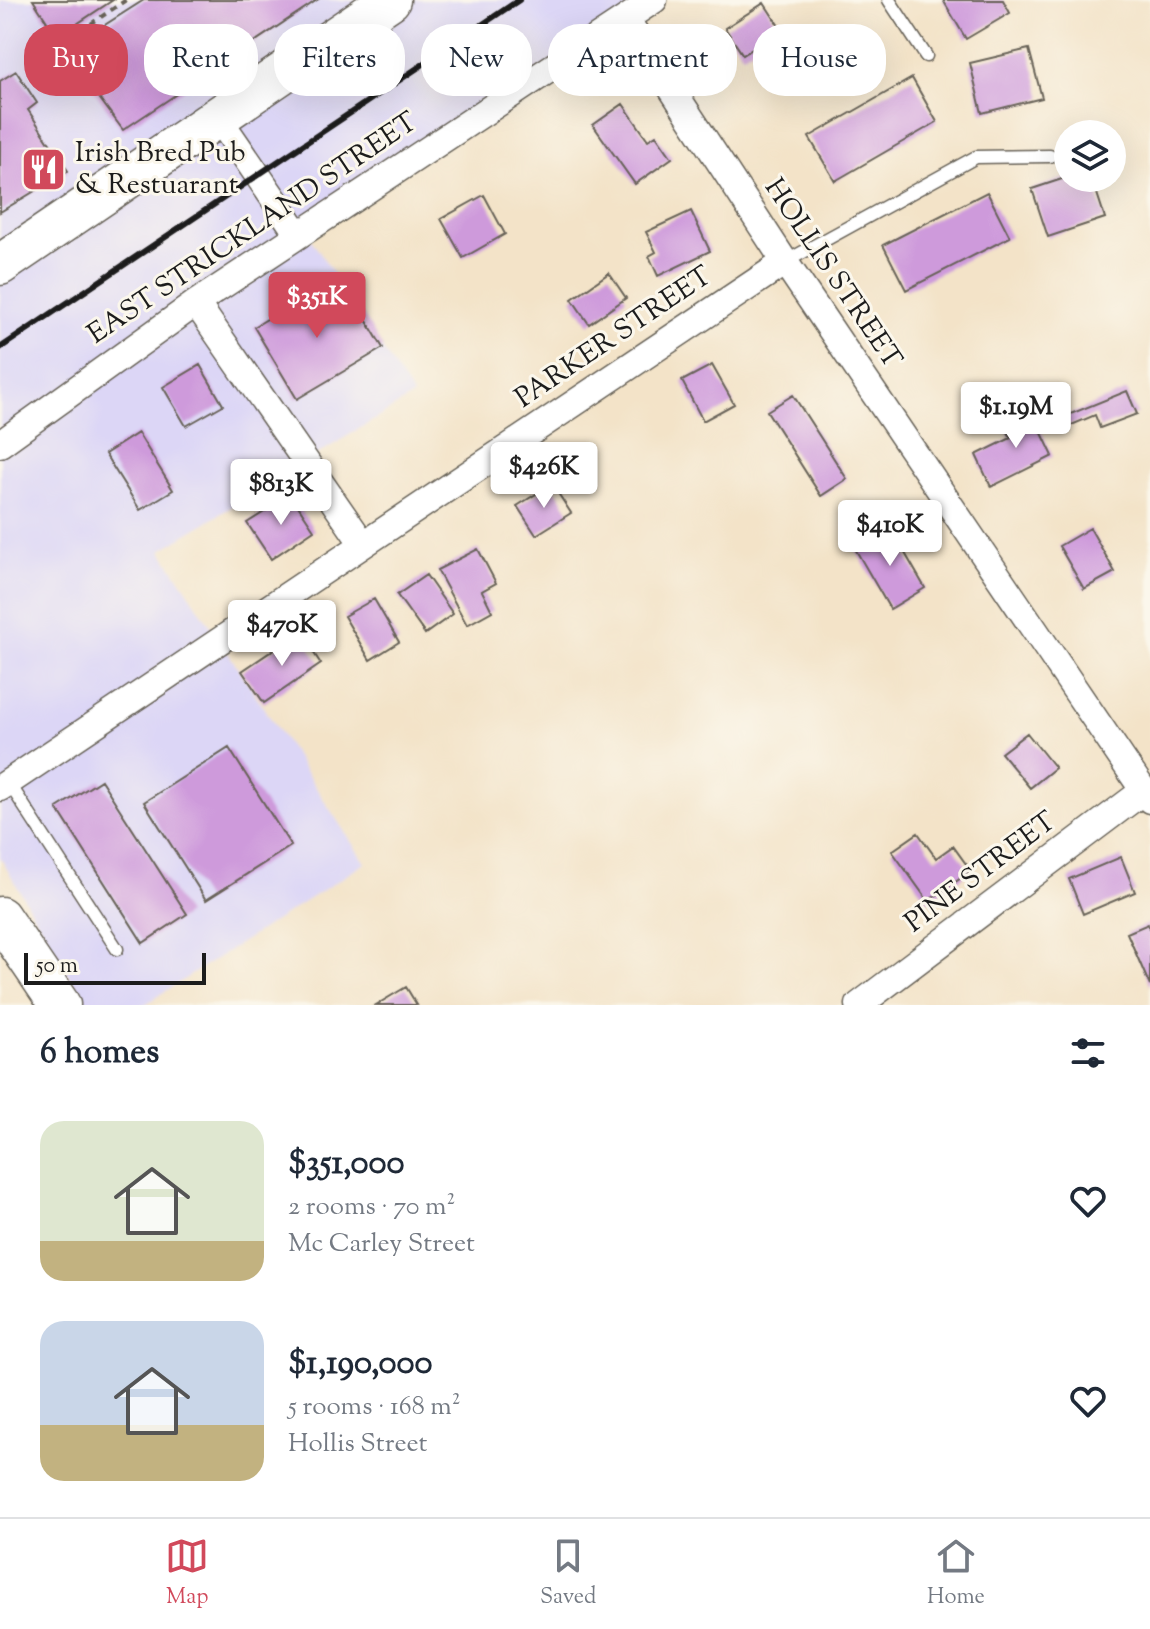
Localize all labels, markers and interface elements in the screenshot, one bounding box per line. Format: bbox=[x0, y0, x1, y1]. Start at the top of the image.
chip: Buy bbox=[24, 24, 128, 96]
chip: Rent bbox=[144, 24, 258, 96]
chip: Filters bbox=[274, 24, 405, 96]
chip: New bbox=[421, 24, 532, 96]
chip: Apartment bbox=[548, 24, 737, 96]
chip: House bbox=[753, 24, 886, 96]
street label: EAST STRICKLAND STREET bbox=[80, 103, 426, 355]
map controls bbox=[1054, 120, 1126, 192]
button: layers bbox=[1054, 120, 1126, 192]
place label: Irish Bred Pub & Restuarant bbox=[75, 134, 246, 206]
restaurant icon: Irish Bred Pub & Restuarant bbox=[20, 146, 68, 194]
street label: HOLLIS STREET bbox=[753, 171, 911, 377]
street label: PARKER STREET bbox=[508, 257, 720, 419]
pin: $351K bbox=[261, 272, 373, 340]
text: $351K bbox=[287, 279, 347, 316]
pin: $1.19M bbox=[951, 382, 1081, 450]
text: $1.19M bbox=[979, 389, 1053, 426]
pin: $426K bbox=[488, 442, 600, 510]
text: $426K bbox=[509, 449, 579, 486]
pin: $813K bbox=[225, 459, 337, 527]
text: $813K bbox=[248, 466, 314, 503]
pin: $410K bbox=[834, 500, 946, 568]
text: $410K bbox=[856, 507, 924, 544]
pin: $470K bbox=[226, 600, 338, 668]
text: $470K bbox=[246, 607, 318, 644]
street label: PINE STREET bbox=[897, 803, 1065, 943]
scale bar bbox=[24, 949, 206, 985]
text: 50 m bbox=[36, 951, 78, 983]
text: 6 homes bbox=[40, 1029, 159, 1078]
icon: filters bbox=[1066, 1031, 1110, 1075]
text: $351,000 bbox=[288, 1140, 405, 1189]
icon: home bbox=[104, 1153, 200, 1249]
icon: heart bbox=[1066, 1179, 1110, 1223]
text: 2 rooms · 70 m² bbox=[288, 1189, 455, 1226]
text: Mc Carley Street bbox=[288, 1226, 475, 1263]
text: $1,190,000 bbox=[288, 1340, 432, 1389]
icon: home bbox=[104, 1353, 200, 1449]
icon: heart bbox=[1066, 1379, 1110, 1423]
text: 5 rooms · 168 m² bbox=[288, 1389, 461, 1426]
text: Hollis Street bbox=[288, 1426, 427, 1463]
tab: Map bbox=[165, 1534, 209, 1614]
tab: Saved bbox=[540, 1534, 596, 1614]
tab: Home bbox=[927, 1534, 985, 1614]

